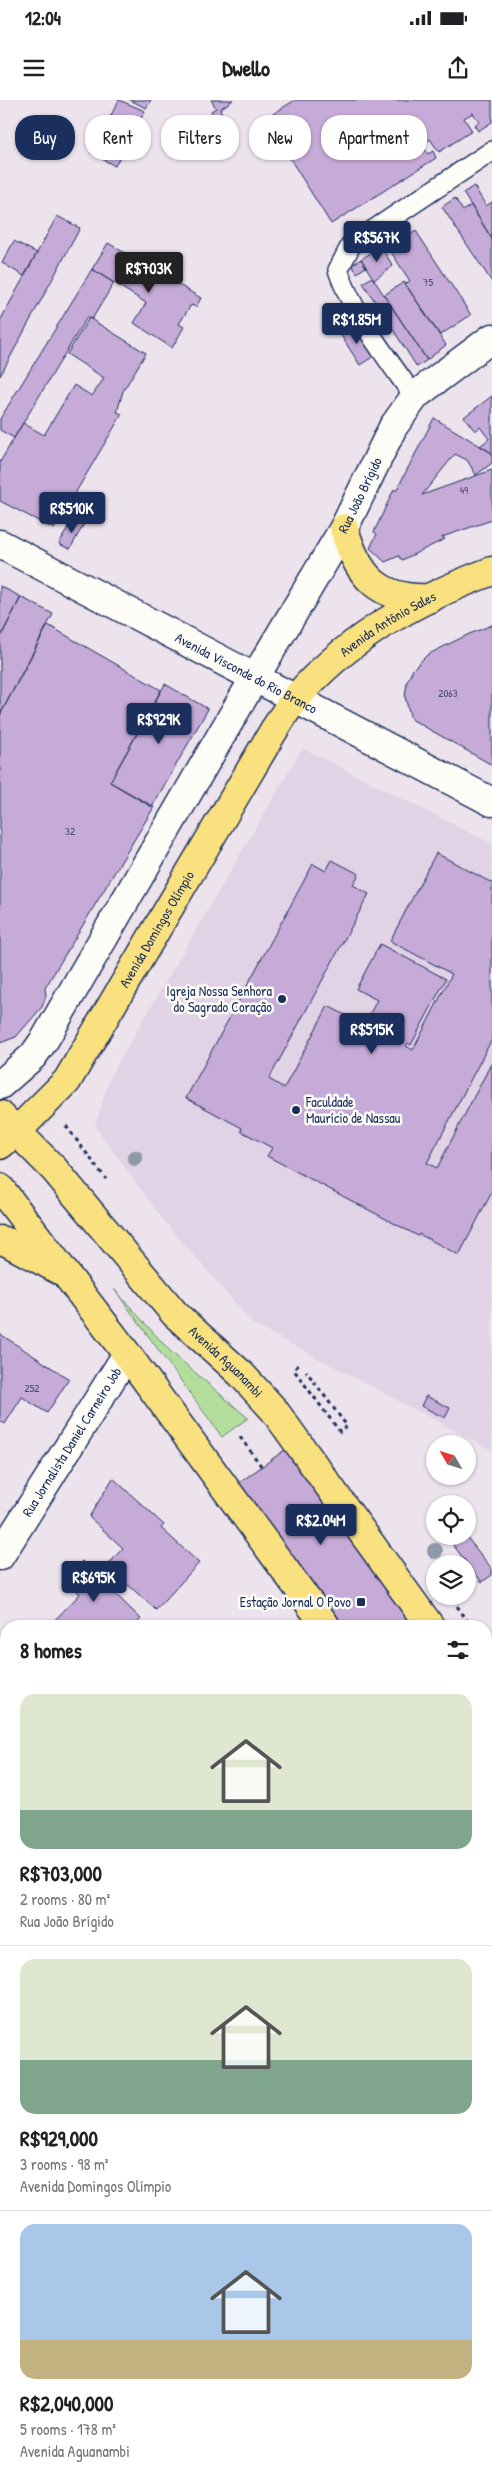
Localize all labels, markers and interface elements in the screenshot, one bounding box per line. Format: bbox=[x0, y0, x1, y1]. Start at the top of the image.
text: 12:04 bbox=[25, 5, 61, 31]
text: Dwello bbox=[222, 53, 270, 83]
icon: menu bbox=[20, 54, 48, 82]
icon: share bbox=[444, 54, 472, 82]
chip: Buy bbox=[15, 115, 75, 160]
chip: Rent bbox=[85, 115, 151, 160]
chip: Filters bbox=[161, 115, 239, 160]
chip: New bbox=[249, 115, 311, 160]
chip: Apartment bbox=[321, 115, 427, 160]
pin: R$567K bbox=[336, 220, 418, 263]
text: R$567K bbox=[355, 226, 399, 248]
pin: R$703K bbox=[108, 252, 190, 294]
text: R$703K bbox=[126, 257, 172, 279]
house number: 75 bbox=[423, 275, 433, 289]
pin: R$1.85M bbox=[311, 302, 403, 345]
text: R$1.85M bbox=[333, 308, 381, 330]
street label: Rua João Brígido bbox=[333, 454, 386, 537]
house number: 49 bbox=[460, 483, 468, 497]
pin: R$510K bbox=[31, 492, 113, 534]
text: R$510K bbox=[50, 497, 94, 519]
street label: Avenida Antônio Sales bbox=[335, 586, 439, 661]
street label: Avenida Visconde do Rio Branco bbox=[172, 628, 321, 718]
house number: 2063 bbox=[438, 686, 458, 700]
pin: R$929K bbox=[118, 702, 200, 745]
text: R$929K bbox=[138, 708, 180, 730]
house number: 32 bbox=[65, 824, 75, 838]
street label: Avenida Domingos Olímpio bbox=[114, 867, 198, 991]
place label: Igreja Nossa Senhora do Sagrado Coração bbox=[166, 981, 272, 1017]
marker: Igreja Nossa Senhora do Sagrado Coração bbox=[276, 993, 288, 1005]
pin: R$515K bbox=[331, 1012, 413, 1055]
text: R$515K bbox=[350, 1018, 394, 1040]
place label: Faculdade Maurício de Nassau bbox=[305, 1092, 401, 1127]
marker: Faculdade Maurício de Nassau bbox=[290, 1104, 302, 1116]
street label: Avenida Aguanambi bbox=[185, 1321, 268, 1401]
street label: Rua Jornalista Daniel Carneiro Job bbox=[17, 1363, 126, 1520]
house number: 252 bbox=[25, 1381, 39, 1395]
north arrow bbox=[426, 1435, 476, 1485]
map controls bbox=[426, 1435, 476, 1605]
button: locate bbox=[426, 1495, 476, 1545]
pin: R$2.04M bbox=[275, 1504, 367, 1546]
text: R$2.04M bbox=[297, 1509, 345, 1531]
button: layers bbox=[426, 1555, 476, 1605]
pin: R$695K bbox=[53, 1560, 135, 1603]
text: R$695K bbox=[73, 1566, 115, 1588]
place label: Estação Jornal O Povo bbox=[240, 1592, 351, 1611]
marker: Estação Jornal O Povo bbox=[355, 1596, 367, 1608]
text: 8 homes bbox=[20, 1636, 82, 1665]
icon: filters bbox=[444, 1636, 472, 1664]
icon: home bbox=[201, 1726, 291, 1816]
text: R$703,000 bbox=[20, 1859, 102, 1888]
text: 2 rooms · 80 m² bbox=[20, 1888, 110, 1910]
text: Rua João Brígido bbox=[20, 1910, 114, 1932]
icon: home bbox=[201, 1992, 291, 2082]
text: R$929,000 bbox=[20, 2124, 98, 2153]
text: 3 rooms · 98 m² bbox=[20, 2153, 109, 2175]
text: Avenida Domingos Olímpio bbox=[20, 2175, 171, 2197]
icon: home bbox=[201, 2257, 291, 2347]
text: R$2,040,000 bbox=[20, 2389, 113, 2418]
text: 5 rooms · 178 m² bbox=[20, 2418, 116, 2440]
text: Avenida Aguanambi bbox=[20, 2440, 130, 2462]

